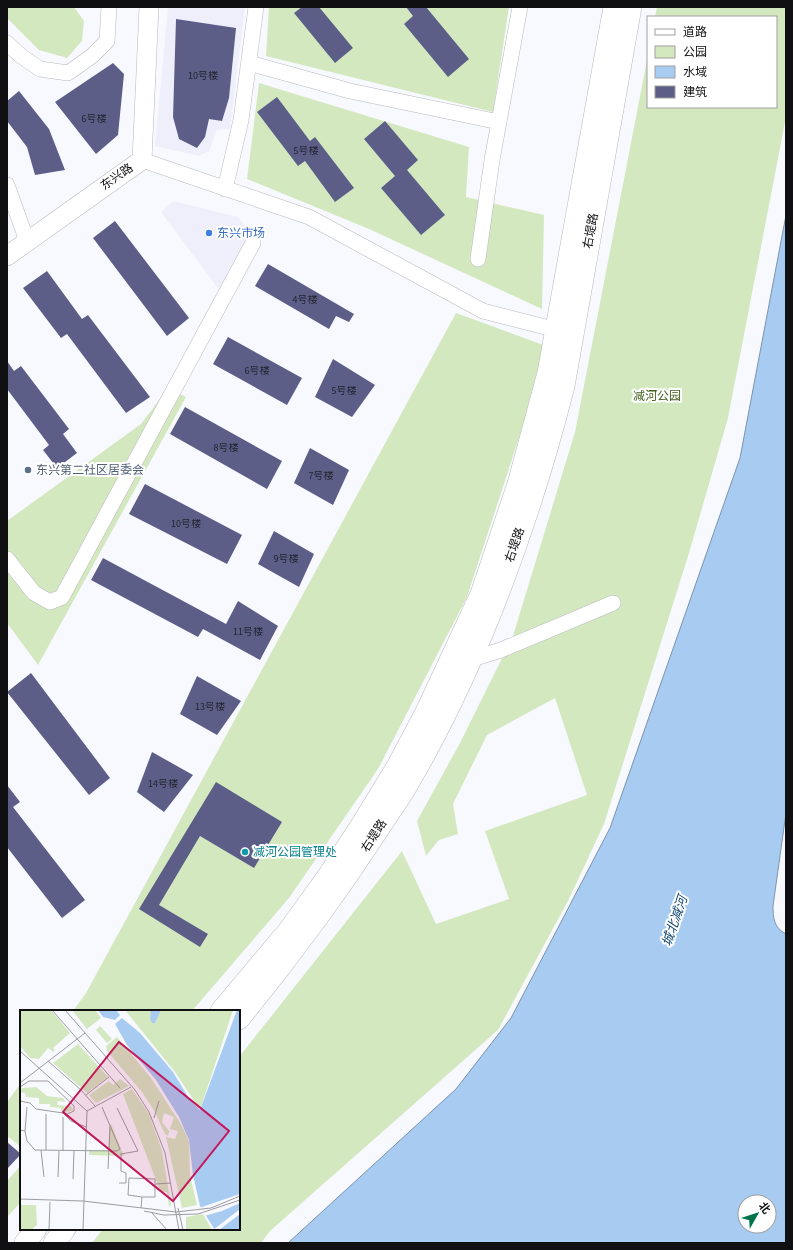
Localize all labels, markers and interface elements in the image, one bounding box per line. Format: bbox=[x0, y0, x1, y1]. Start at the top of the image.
legend bbox=[647, 16, 777, 108]
text: 道路 bbox=[683, 24, 707, 41]
text: 公园 bbox=[683, 44, 707, 61]
text: 水域 bbox=[683, 64, 707, 81]
house number: 10号楼 bbox=[188, 69, 218, 83]
text: 建筑 bbox=[683, 84, 707, 101]
house number: 6号楼 bbox=[82, 112, 106, 126]
house number: 5号楼 bbox=[294, 144, 318, 158]
street label: 东兴路 bbox=[97, 160, 137, 194]
street label: 右堤路 bbox=[580, 212, 602, 250]
place label: 东兴市场 bbox=[217, 225, 265, 242]
marker: 东兴市场 bbox=[204, 228, 214, 238]
house number: 4号楼 bbox=[293, 293, 317, 307]
house number: 6号楼 bbox=[245, 364, 269, 378]
house number: 5号楼 bbox=[332, 384, 356, 398]
park label: 减河公园 bbox=[633, 388, 681, 405]
house number: 8号楼 bbox=[214, 441, 238, 455]
place label: 东兴第二社区居委会 bbox=[36, 462, 144, 479]
marker: 东兴第二社区居委会 bbox=[23, 465, 33, 475]
house number: 7号楼 bbox=[309, 469, 333, 483]
house number: 10号楼 bbox=[171, 517, 201, 531]
street label: 右堤路 bbox=[501, 525, 529, 565]
house number: 9号楼 bbox=[274, 552, 298, 566]
house number: 11号楼 bbox=[233, 625, 263, 639]
house number: 13号楼 bbox=[195, 700, 225, 714]
house number: 14号楼 bbox=[148, 777, 178, 791]
street label: 右堤路 bbox=[357, 816, 391, 856]
place label: 减河公园管理处 bbox=[253, 844, 337, 861]
marker: 减河公园管理处 bbox=[240, 847, 250, 857]
water label: 城北减河 bbox=[658, 891, 693, 949]
inset map bbox=[20, 1010, 240, 1230]
north arrow bbox=[737, 1194, 777, 1234]
text: 北 bbox=[755, 1199, 774, 1217]

